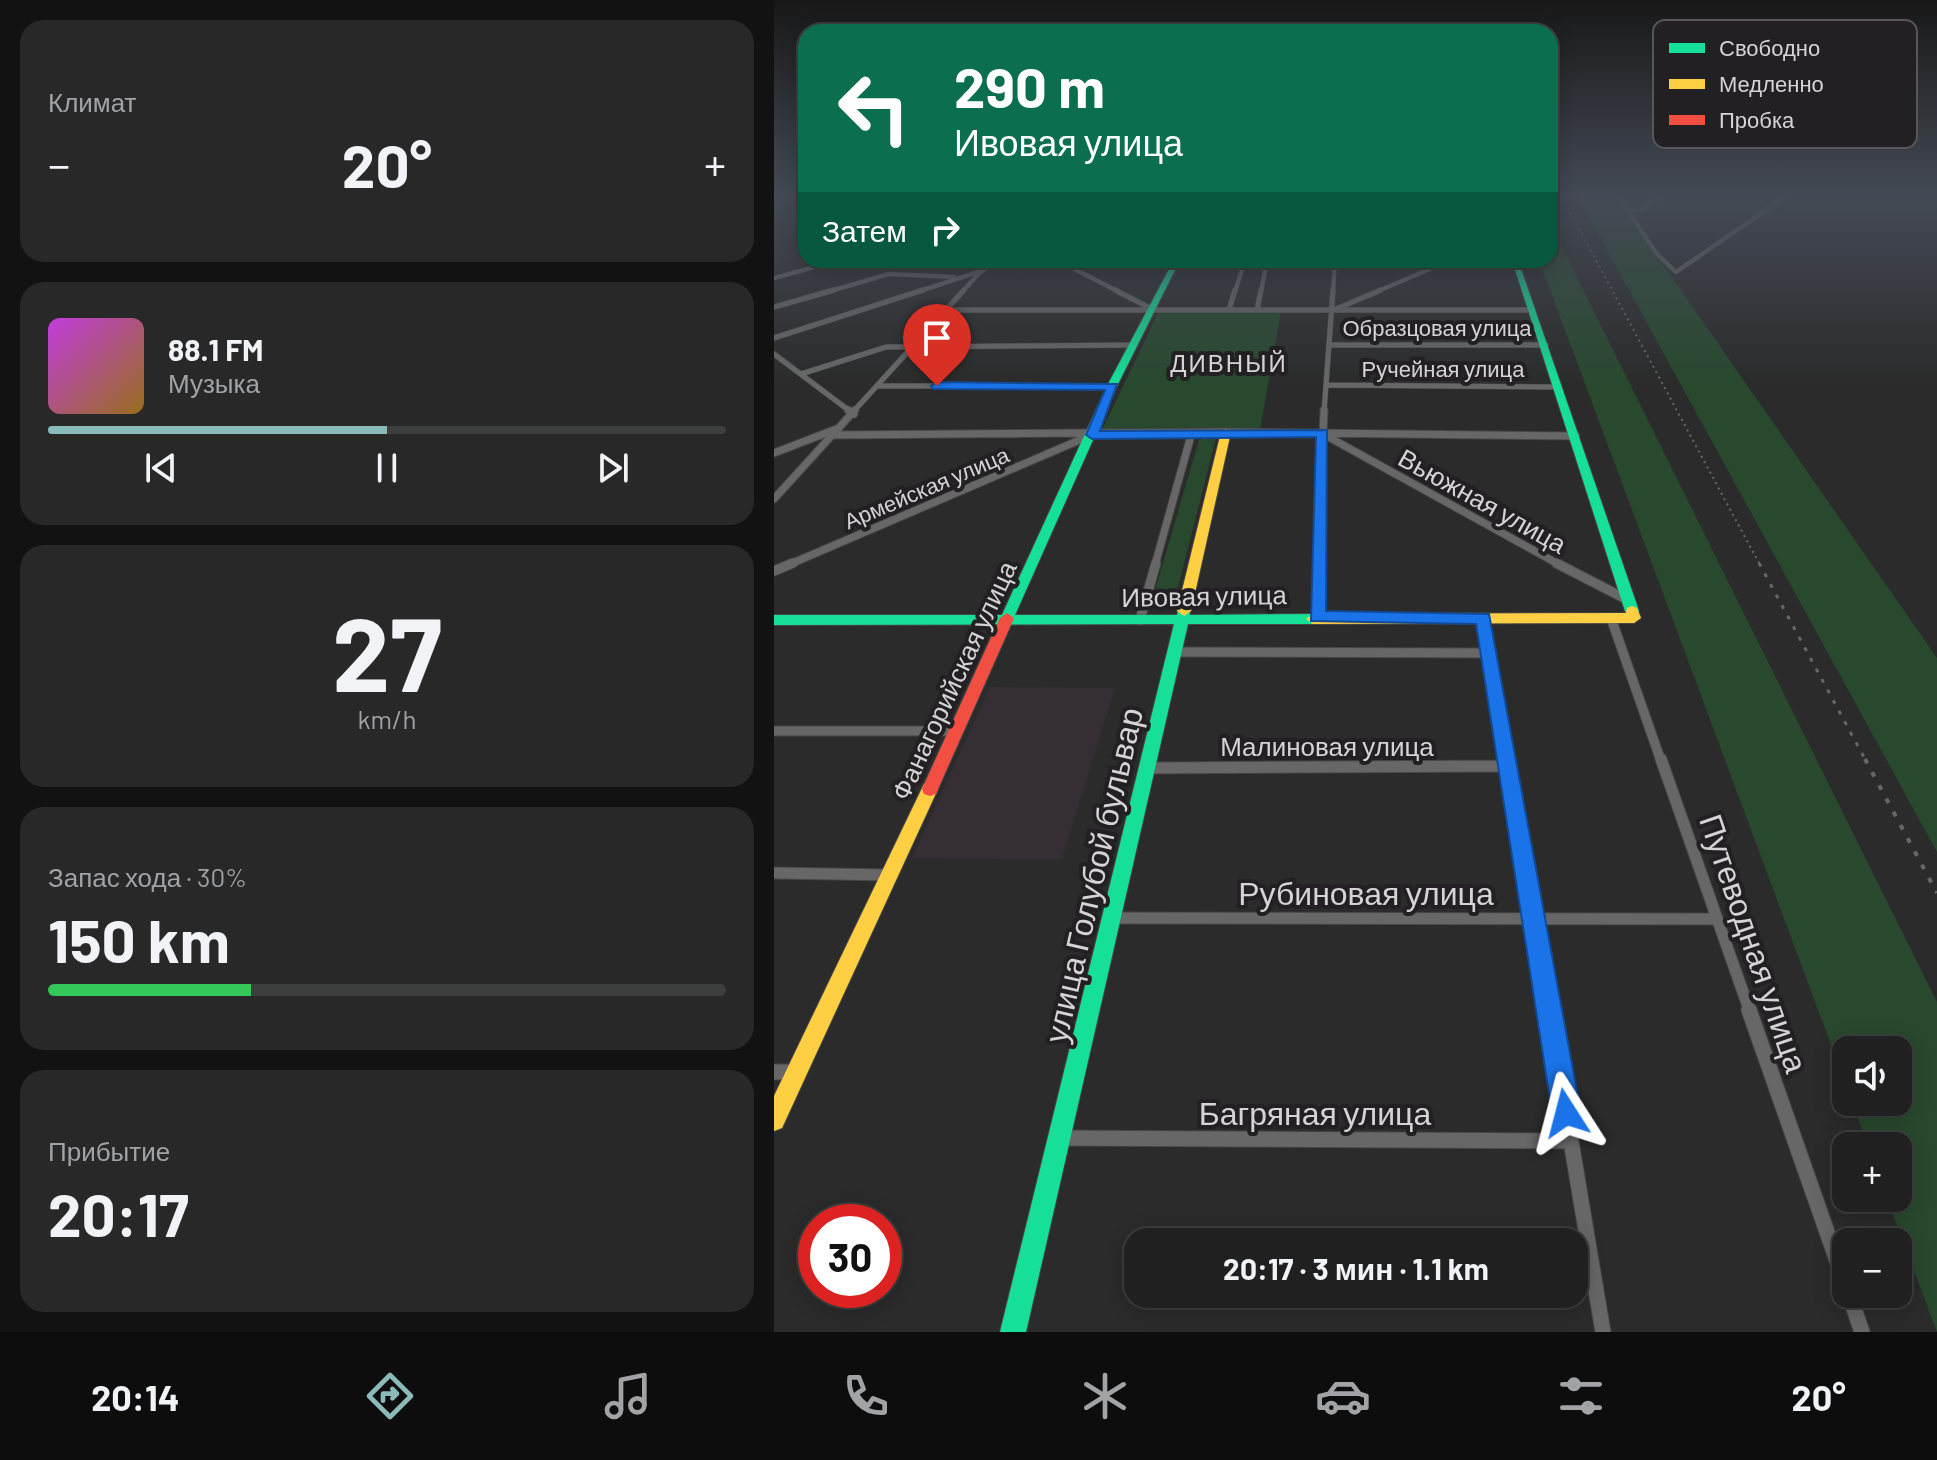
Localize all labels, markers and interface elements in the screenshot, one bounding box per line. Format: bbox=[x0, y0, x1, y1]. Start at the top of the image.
legend bbox=[1653, 20, 1917, 148]
text: Свободно bbox=[1719, 34, 1820, 61]
text: 290 m bbox=[954, 52, 1105, 119]
icon: left bbox=[822, 56, 926, 160]
text: Медленно bbox=[1719, 70, 1824, 97]
text: Климат bbox=[48, 86, 137, 117]
text: Пробка bbox=[1719, 106, 1795, 133]
text: Ивовая улица bbox=[954, 120, 1183, 163]
text: 20° bbox=[342, 128, 432, 200]
text: − bbox=[48, 137, 70, 190]
text: + bbox=[704, 137, 726, 190]
icon: right bbox=[923, 208, 967, 252]
text: Затем bbox=[822, 212, 907, 248]
pin bbox=[903, 304, 971, 386]
street label: Образцовая улица bbox=[1342, 314, 1532, 341]
icon: arrive bbox=[915, 316, 959, 360]
text: 88.1 FM bbox=[168, 331, 263, 367]
district label: ДИВНЫЙ bbox=[1170, 348, 1288, 377]
street label: Ручейная улица bbox=[1362, 355, 1525, 382]
text: Музыка bbox=[168, 367, 260, 398]
street label: Армейская улица bbox=[840, 440, 1013, 534]
street label: Вьюжная улица bbox=[1394, 441, 1573, 559]
icon: previous bbox=[139, 446, 183, 490]
icon: pause bbox=[365, 446, 409, 490]
icon: next bbox=[591, 446, 635, 490]
street label: Фанагорийская улица bbox=[884, 555, 1022, 804]
street label: Ивовая улица bbox=[1121, 578, 1287, 612]
text: 27 bbox=[332, 588, 442, 713]
text: km/h bbox=[358, 703, 416, 734]
street label: улица Голубой бульвар bbox=[1035, 704, 1150, 1046]
street label: Малиновая улица bbox=[1220, 730, 1434, 761]
street label: Путеводная улица bbox=[1692, 809, 1817, 1078]
text: Запас хода · 30% bbox=[48, 861, 247, 892]
street label: Рубиновая улица bbox=[1238, 873, 1494, 912]
text: 150 km bbox=[48, 903, 230, 975]
map controls bbox=[1832, 1036, 1912, 1308]
button: sound bbox=[1832, 1036, 1912, 1116]
position arrow bbox=[1524, 1071, 1608, 1155]
street label: Багряная улица bbox=[1199, 1093, 1431, 1132]
button: + bbox=[1832, 1132, 1912, 1212]
text: Прибытие bbox=[48, 1135, 170, 1166]
text: 20:17 bbox=[48, 1177, 189, 1249]
speed limit sign: 30 bbox=[798, 1204, 902, 1308]
button: − bbox=[1832, 1228, 1912, 1308]
text: 20:17 · 3 мин · 1.1 km bbox=[1223, 1250, 1489, 1286]
icon: directions bbox=[362, 1368, 418, 1424]
icon: music bbox=[600, 1368, 656, 1424]
icon: phone bbox=[838, 1368, 894, 1424]
icon: climate bbox=[1077, 1368, 1133, 1424]
icon: car bbox=[1315, 1368, 1371, 1424]
icon: filters bbox=[1553, 1368, 1609, 1424]
text: 20:14 bbox=[91, 1375, 179, 1418]
text: 20° bbox=[1792, 1375, 1846, 1418]

